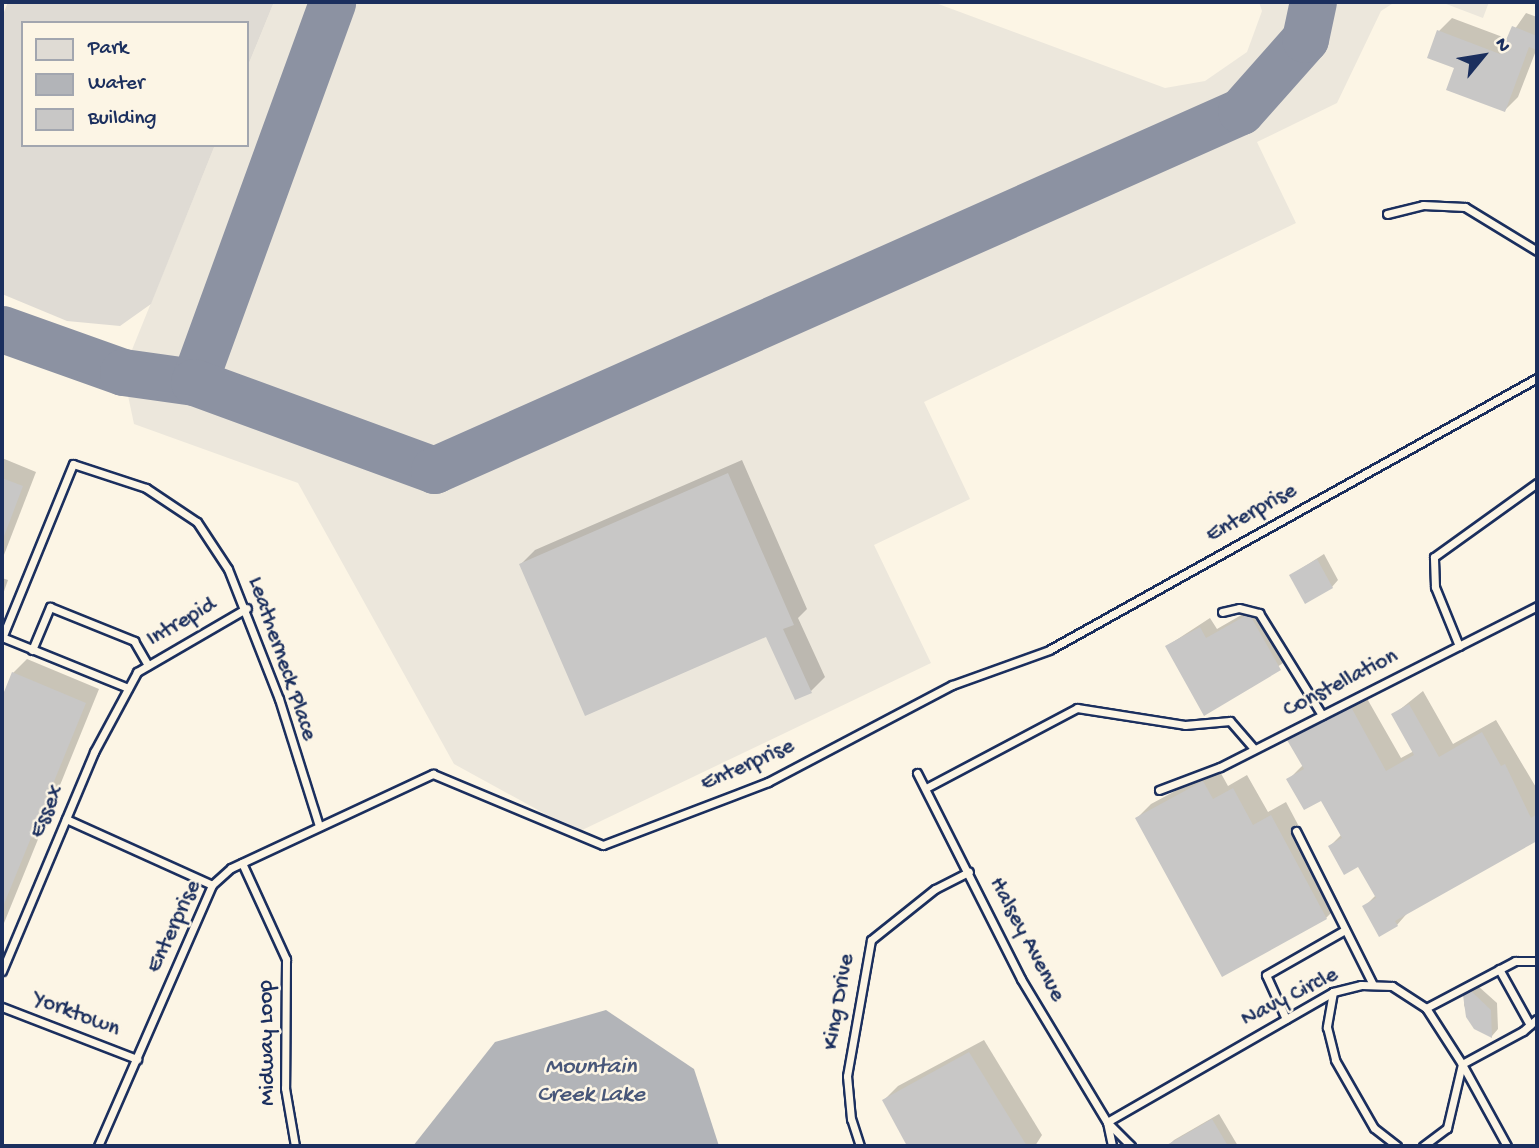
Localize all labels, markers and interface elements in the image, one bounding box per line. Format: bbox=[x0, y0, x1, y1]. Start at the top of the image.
legend bbox=[21, 21, 248, 147]
north arrow bbox=[1448, 21, 1518, 91]
text: N bbox=[1489, 34, 1515, 56]
text: Park bbox=[88, 37, 128, 62]
text: Water bbox=[88, 72, 144, 97]
text: Building bbox=[88, 107, 157, 132]
street label: Enterprise bbox=[1202, 478, 1302, 550]
street label: Leatherneck Place bbox=[240, 574, 322, 744]
street label: Intrepid bbox=[142, 592, 222, 654]
street label: Constellation bbox=[1279, 643, 1403, 725]
street label: Enterprise bbox=[697, 733, 799, 799]
street label: Essex bbox=[25, 781, 71, 843]
street label: Halsey Avenue bbox=[982, 873, 1070, 1007]
street label: Enterprise bbox=[141, 876, 209, 978]
street label: King Drive bbox=[818, 952, 862, 1052]
street label: Navy Circle bbox=[1237, 962, 1343, 1034]
street label: Midway Loop bbox=[253, 980, 283, 1106]
street label: Yorktown bbox=[29, 986, 123, 1044]
water label: Mountain Creek Lake bbox=[537, 1054, 645, 1110]

